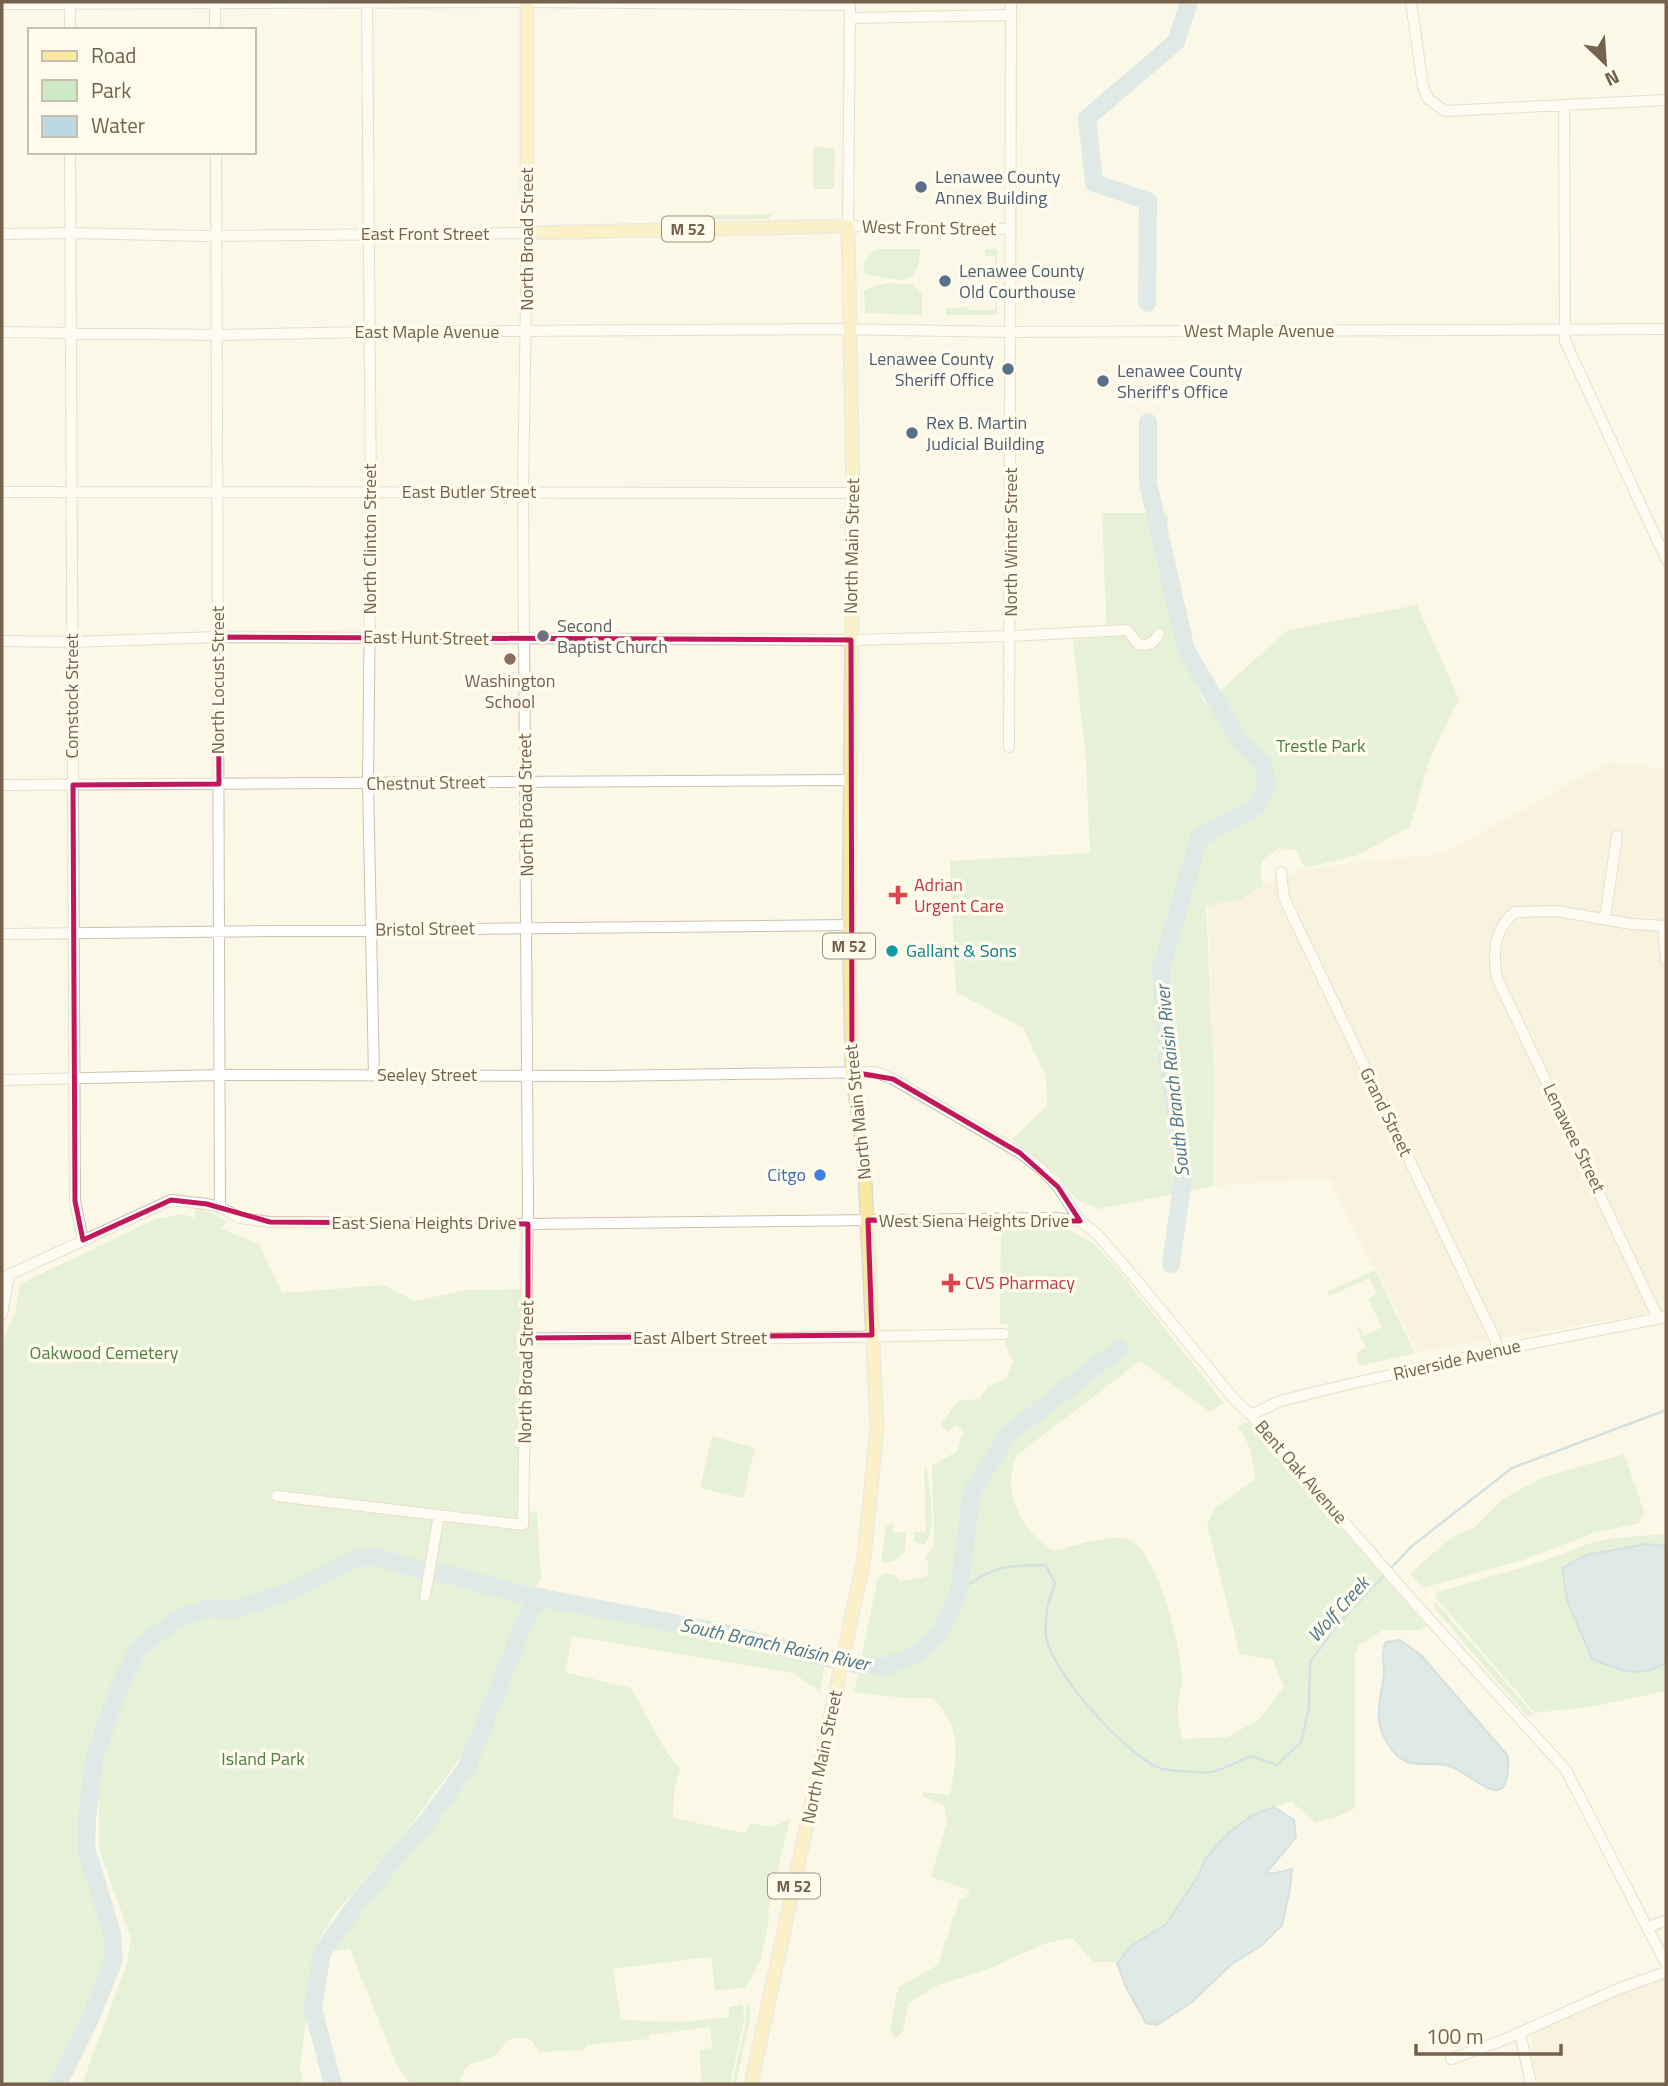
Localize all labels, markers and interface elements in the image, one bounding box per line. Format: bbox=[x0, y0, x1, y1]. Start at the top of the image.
legend bbox=[28, 28, 256, 154]
north arrow bbox=[1570, 28, 1640, 98]
text: Road bbox=[91, 39, 136, 71]
text: N bbox=[1600, 63, 1624, 95]
text: Park bbox=[91, 74, 131, 106]
text: Water bbox=[91, 109, 145, 141]
place label: Lenawee County Annex Building bbox=[935, 163, 1061, 211]
street label: North Broad Street bbox=[513, 167, 540, 311]
marker: Lenawee County Annex Building bbox=[913, 179, 929, 195]
street label: West Front Street bbox=[862, 213, 997, 242]
road number: M 52 bbox=[662, 216, 714, 242]
street label: East Front Street bbox=[361, 220, 490, 247]
place label: Lenawee County Old Courthouse bbox=[959, 257, 1085, 305]
marker: Lenawee County Old Courthouse bbox=[937, 273, 953, 289]
street label: West Maple Avenue bbox=[1184, 317, 1334, 344]
street label: East Maple Avenue bbox=[355, 318, 499, 345]
place label: Lenawee County Sheriff Office bbox=[869, 345, 994, 393]
place label: Lenawee County Sheriff's Office bbox=[1117, 357, 1243, 405]
marker: Lenawee County Sheriff Office bbox=[1000, 361, 1016, 377]
marker: Lenawee County Sheriff's Office bbox=[1095, 373, 1111, 389]
place label: Rex B. Martin Judicial Building bbox=[926, 409, 1044, 457]
marker: Rex B. Martin Judicial Building bbox=[904, 425, 920, 441]
street label: North Clinton Street bbox=[356, 463, 383, 615]
street label: North Winter Street bbox=[997, 467, 1024, 617]
street label: North Main Street bbox=[837, 477, 866, 614]
street label: East Butler Street bbox=[402, 478, 537, 505]
street label: North Locust Street bbox=[204, 605, 231, 754]
place label: Second Baptist Church bbox=[557, 612, 668, 660]
street label: East Hunt Street bbox=[363, 623, 490, 652]
marker: Second Baptist Church bbox=[535, 628, 551, 644]
street label: Comstock Street bbox=[58, 633, 85, 759]
marker: Washington School bbox=[502, 651, 518, 667]
place label: Washington School bbox=[464, 667, 556, 715]
street label: North Broad Street bbox=[511, 732, 540, 877]
park label: Trestle Park bbox=[1276, 732, 1366, 759]
street label: Chestnut Street bbox=[366, 768, 486, 797]
place label: Adrian Urgent Care bbox=[914, 871, 1004, 919]
marker: Adrian Urgent Care bbox=[888, 885, 908, 905]
street label: Bristol Street bbox=[375, 914, 476, 943]
road number: M 52 bbox=[823, 934, 875, 958]
place label: Gallant & Sons bbox=[906, 937, 1017, 964]
marker: Gallant & Sons bbox=[884, 943, 900, 959]
water label: South Branch Raisin River bbox=[1147, 982, 1196, 1178]
street label: North Main Street bbox=[837, 1042, 878, 1181]
street label: Seeley Street bbox=[377, 1061, 478, 1088]
street label: Grand Street bbox=[1353, 1063, 1420, 1161]
street label: Lenawee Street bbox=[1536, 1079, 1613, 1198]
place label: Citgo bbox=[767, 1161, 806, 1188]
marker: Citgo bbox=[812, 1167, 828, 1183]
street label: West Siena Heights Drive bbox=[879, 1207, 1069, 1234]
street label: East Siena Heights Drive bbox=[331, 1209, 517, 1236]
place label: CVS Pharmacy bbox=[965, 1269, 1075, 1296]
marker: CVS Pharmacy bbox=[943, 1275, 959, 1291]
street label: North Broad Street bbox=[511, 1299, 540, 1444]
street label: East Albert Street bbox=[633, 1324, 768, 1351]
street label: Riverside Avenue bbox=[1391, 1332, 1523, 1387]
park label: Oakwood Cemetery bbox=[30, 1339, 179, 1366]
street label: Bent Oak Avenue bbox=[1249, 1414, 1354, 1530]
water label: Wolf Creek bbox=[1300, 1567, 1377, 1648]
water label: South Branch Raisin River bbox=[678, 1609, 874, 1678]
street label: North Main Street bbox=[794, 1687, 849, 1826]
park label: Island Park bbox=[221, 1745, 305, 1772]
road number: M 52 bbox=[768, 1874, 820, 1898]
scale bar bbox=[1416, 2012, 1561, 2056]
text: 100 m bbox=[1426, 2020, 1483, 2052]

